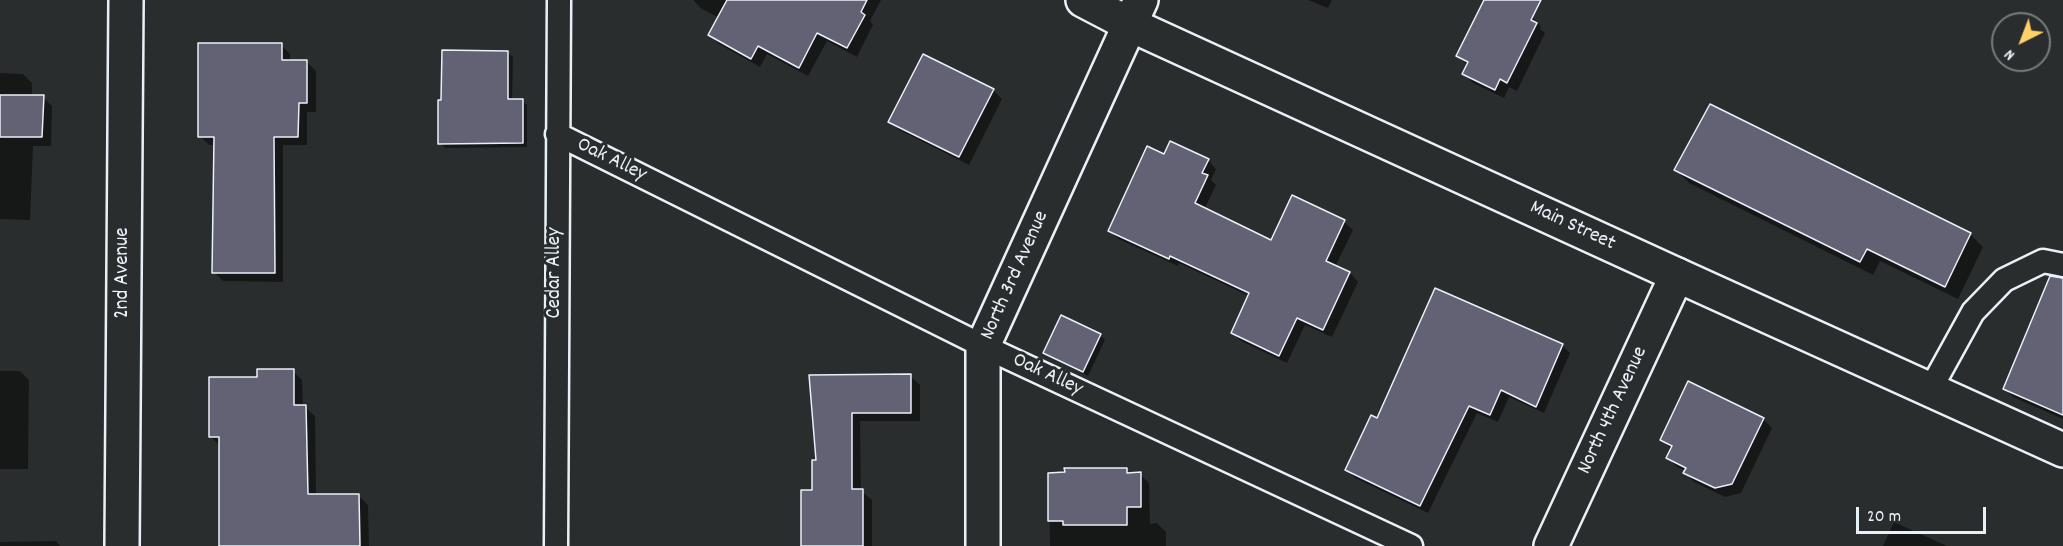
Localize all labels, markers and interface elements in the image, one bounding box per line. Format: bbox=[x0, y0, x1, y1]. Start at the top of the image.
north arrow bbox=[1991, 12, 2051, 72]
text: N bbox=[1999, 43, 2021, 65]
street label: Oak Alley bbox=[572, 133, 650, 189]
street label: Main Street bbox=[1525, 196, 1619, 258]
street label: North 3rd Avenue bbox=[976, 207, 1056, 345]
street label: Cedar Alley bbox=[543, 227, 569, 319]
street label: 2nd Avenue bbox=[111, 228, 137, 318]
street label: North 4th Avenue bbox=[1573, 343, 1655, 479]
street label: Oak Alley bbox=[1008, 349, 1086, 403]
scale bar bbox=[1859, 495, 1990, 533]
text: 20 m bbox=[1867, 505, 1901, 530]

